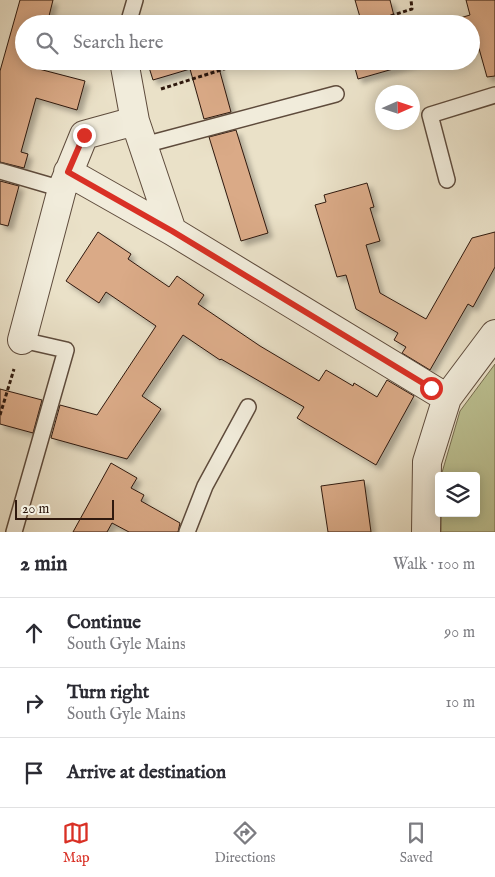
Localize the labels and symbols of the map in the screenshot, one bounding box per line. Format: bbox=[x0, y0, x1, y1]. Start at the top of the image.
north arrow bbox=[375, 85, 420, 130]
route end bbox=[73, 124, 96, 147]
route start bbox=[420, 377, 443, 400]
scale bar bbox=[15, 497, 114, 520]

